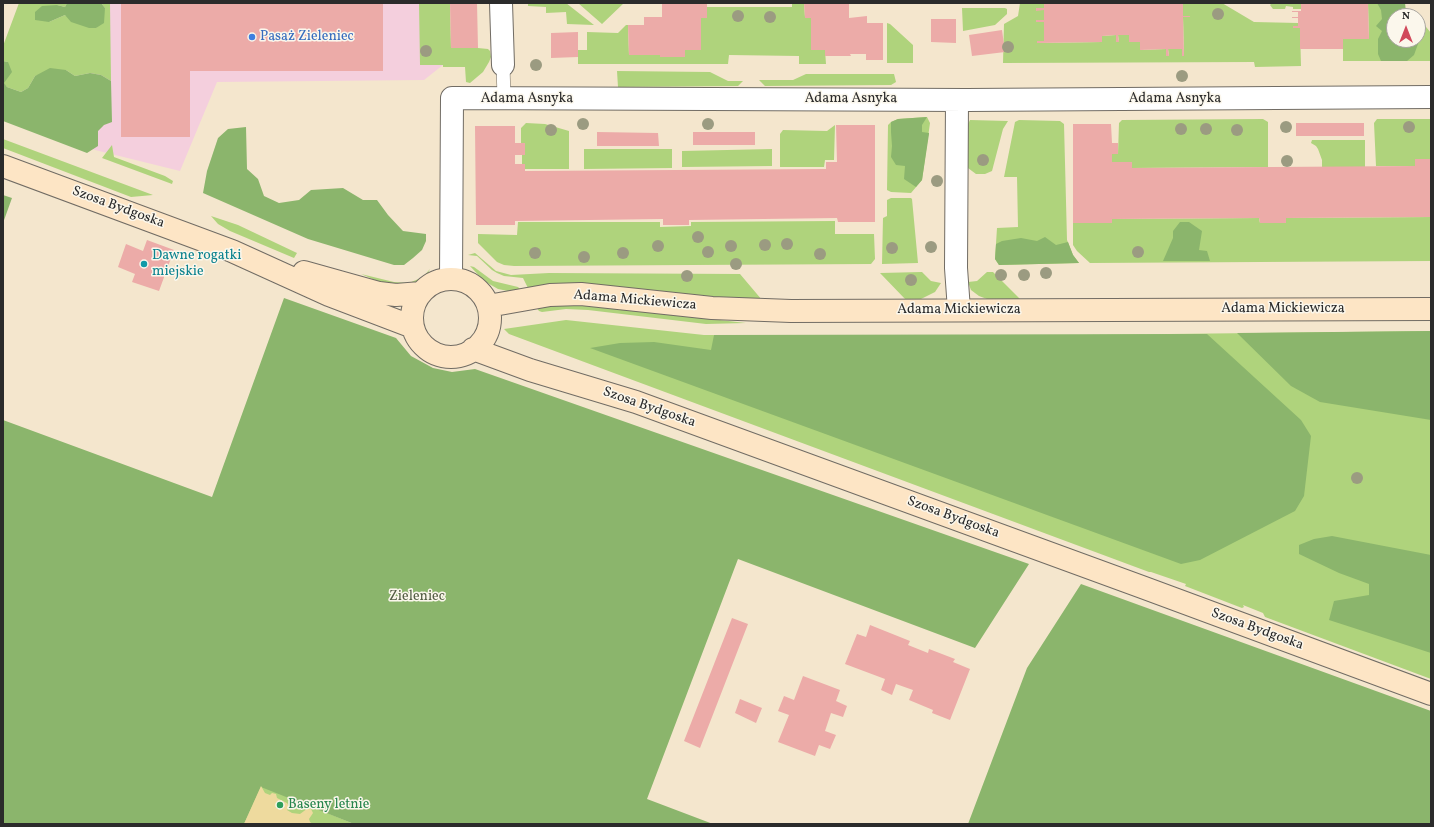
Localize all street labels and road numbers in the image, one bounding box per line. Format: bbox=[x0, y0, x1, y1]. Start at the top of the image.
street label: Adama Asnyka bbox=[481, 91, 573, 107]
street label: Adama Asnyka bbox=[805, 91, 897, 107]
street label: Adama Asnyka bbox=[1129, 91, 1221, 107]
street label: Szosa Bydgoska bbox=[69, 183, 167, 233]
street label: Adama Mickiewicza bbox=[573, 287, 697, 315]
street label: Adama Mickiewicza bbox=[1221, 301, 1345, 317]
street label: Adama Mickiewicza bbox=[897, 302, 1021, 318]
street label: Szosa Bydgoska bbox=[600, 384, 698, 432]
street label: Szosa Bydgoska bbox=[904, 493, 1002, 543]
street label: Szosa Bydgoska bbox=[1208, 605, 1306, 655]

